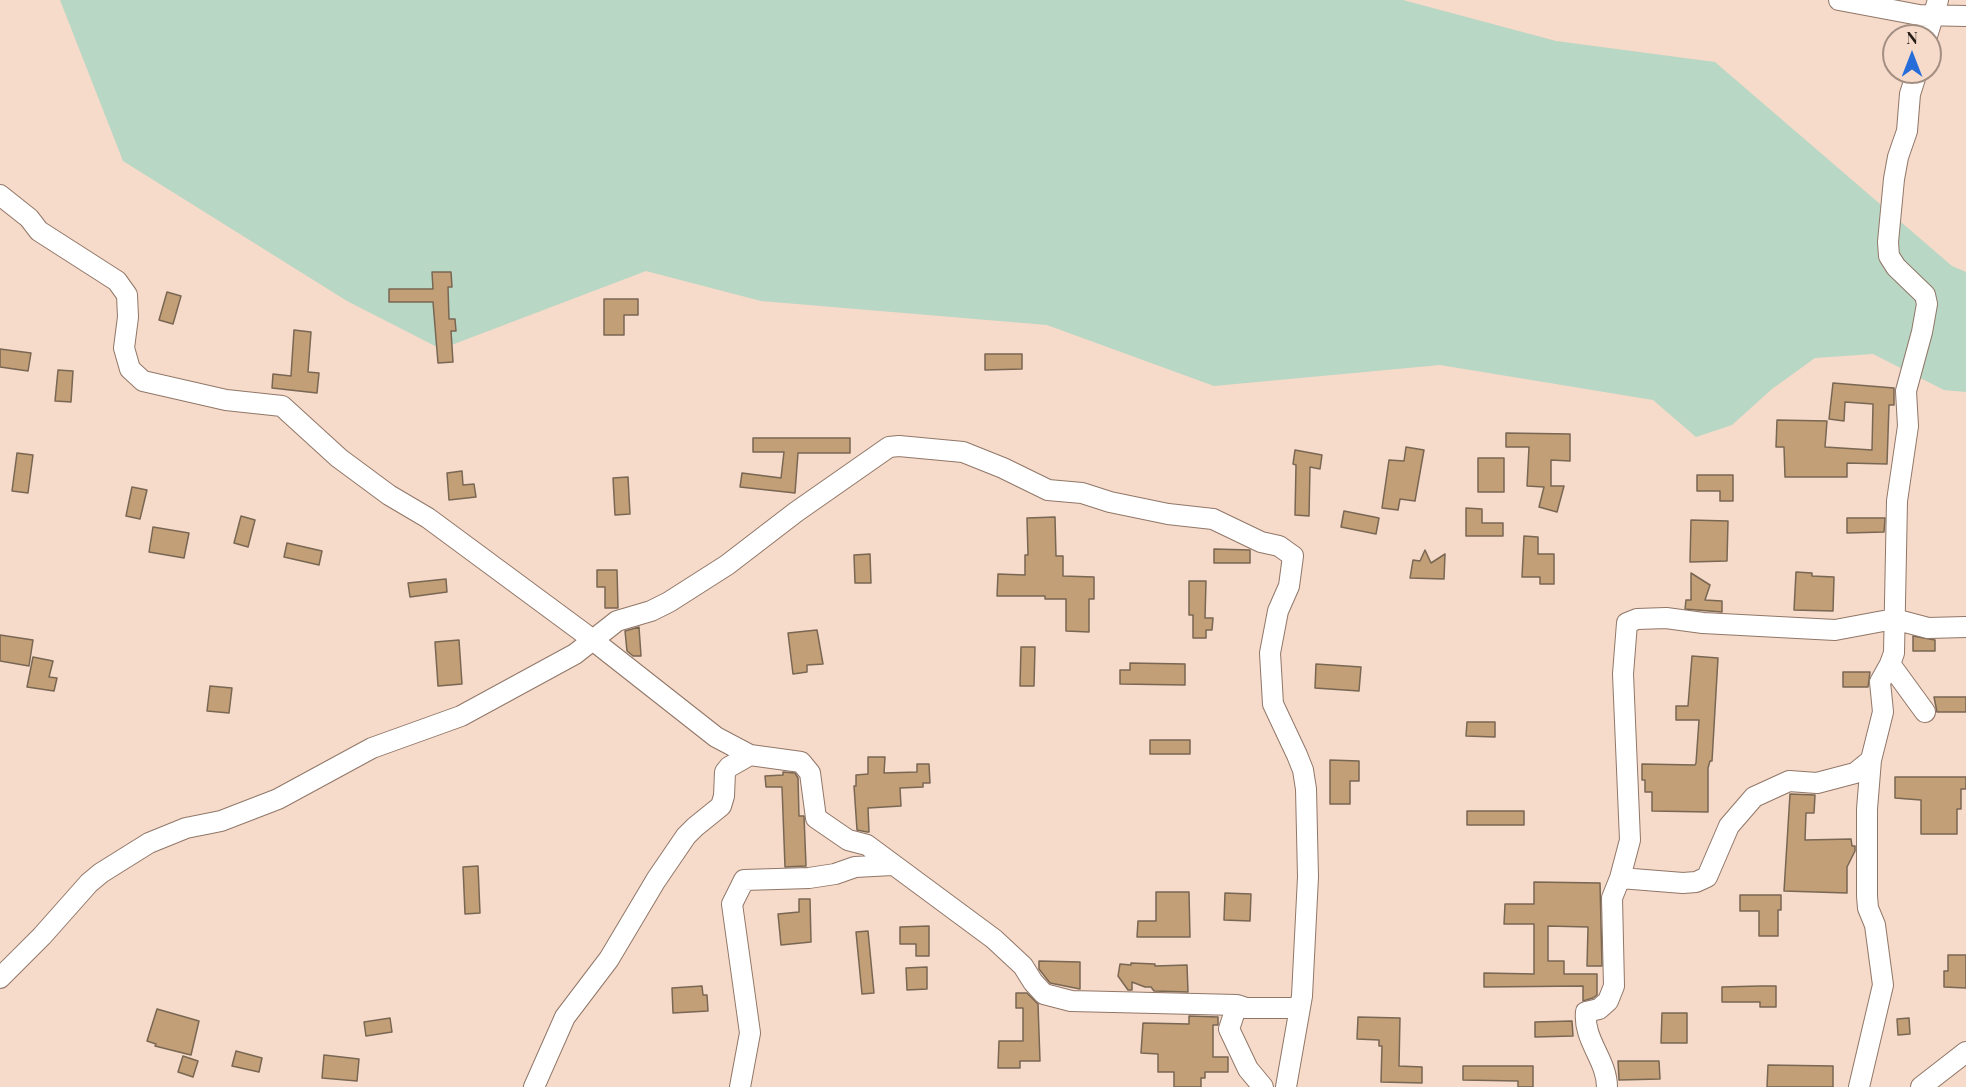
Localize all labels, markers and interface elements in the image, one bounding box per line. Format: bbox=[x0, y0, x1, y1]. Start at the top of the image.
north arrow bbox=[1882, 24, 1942, 84]
text: N bbox=[1906, 27, 1918, 48]

